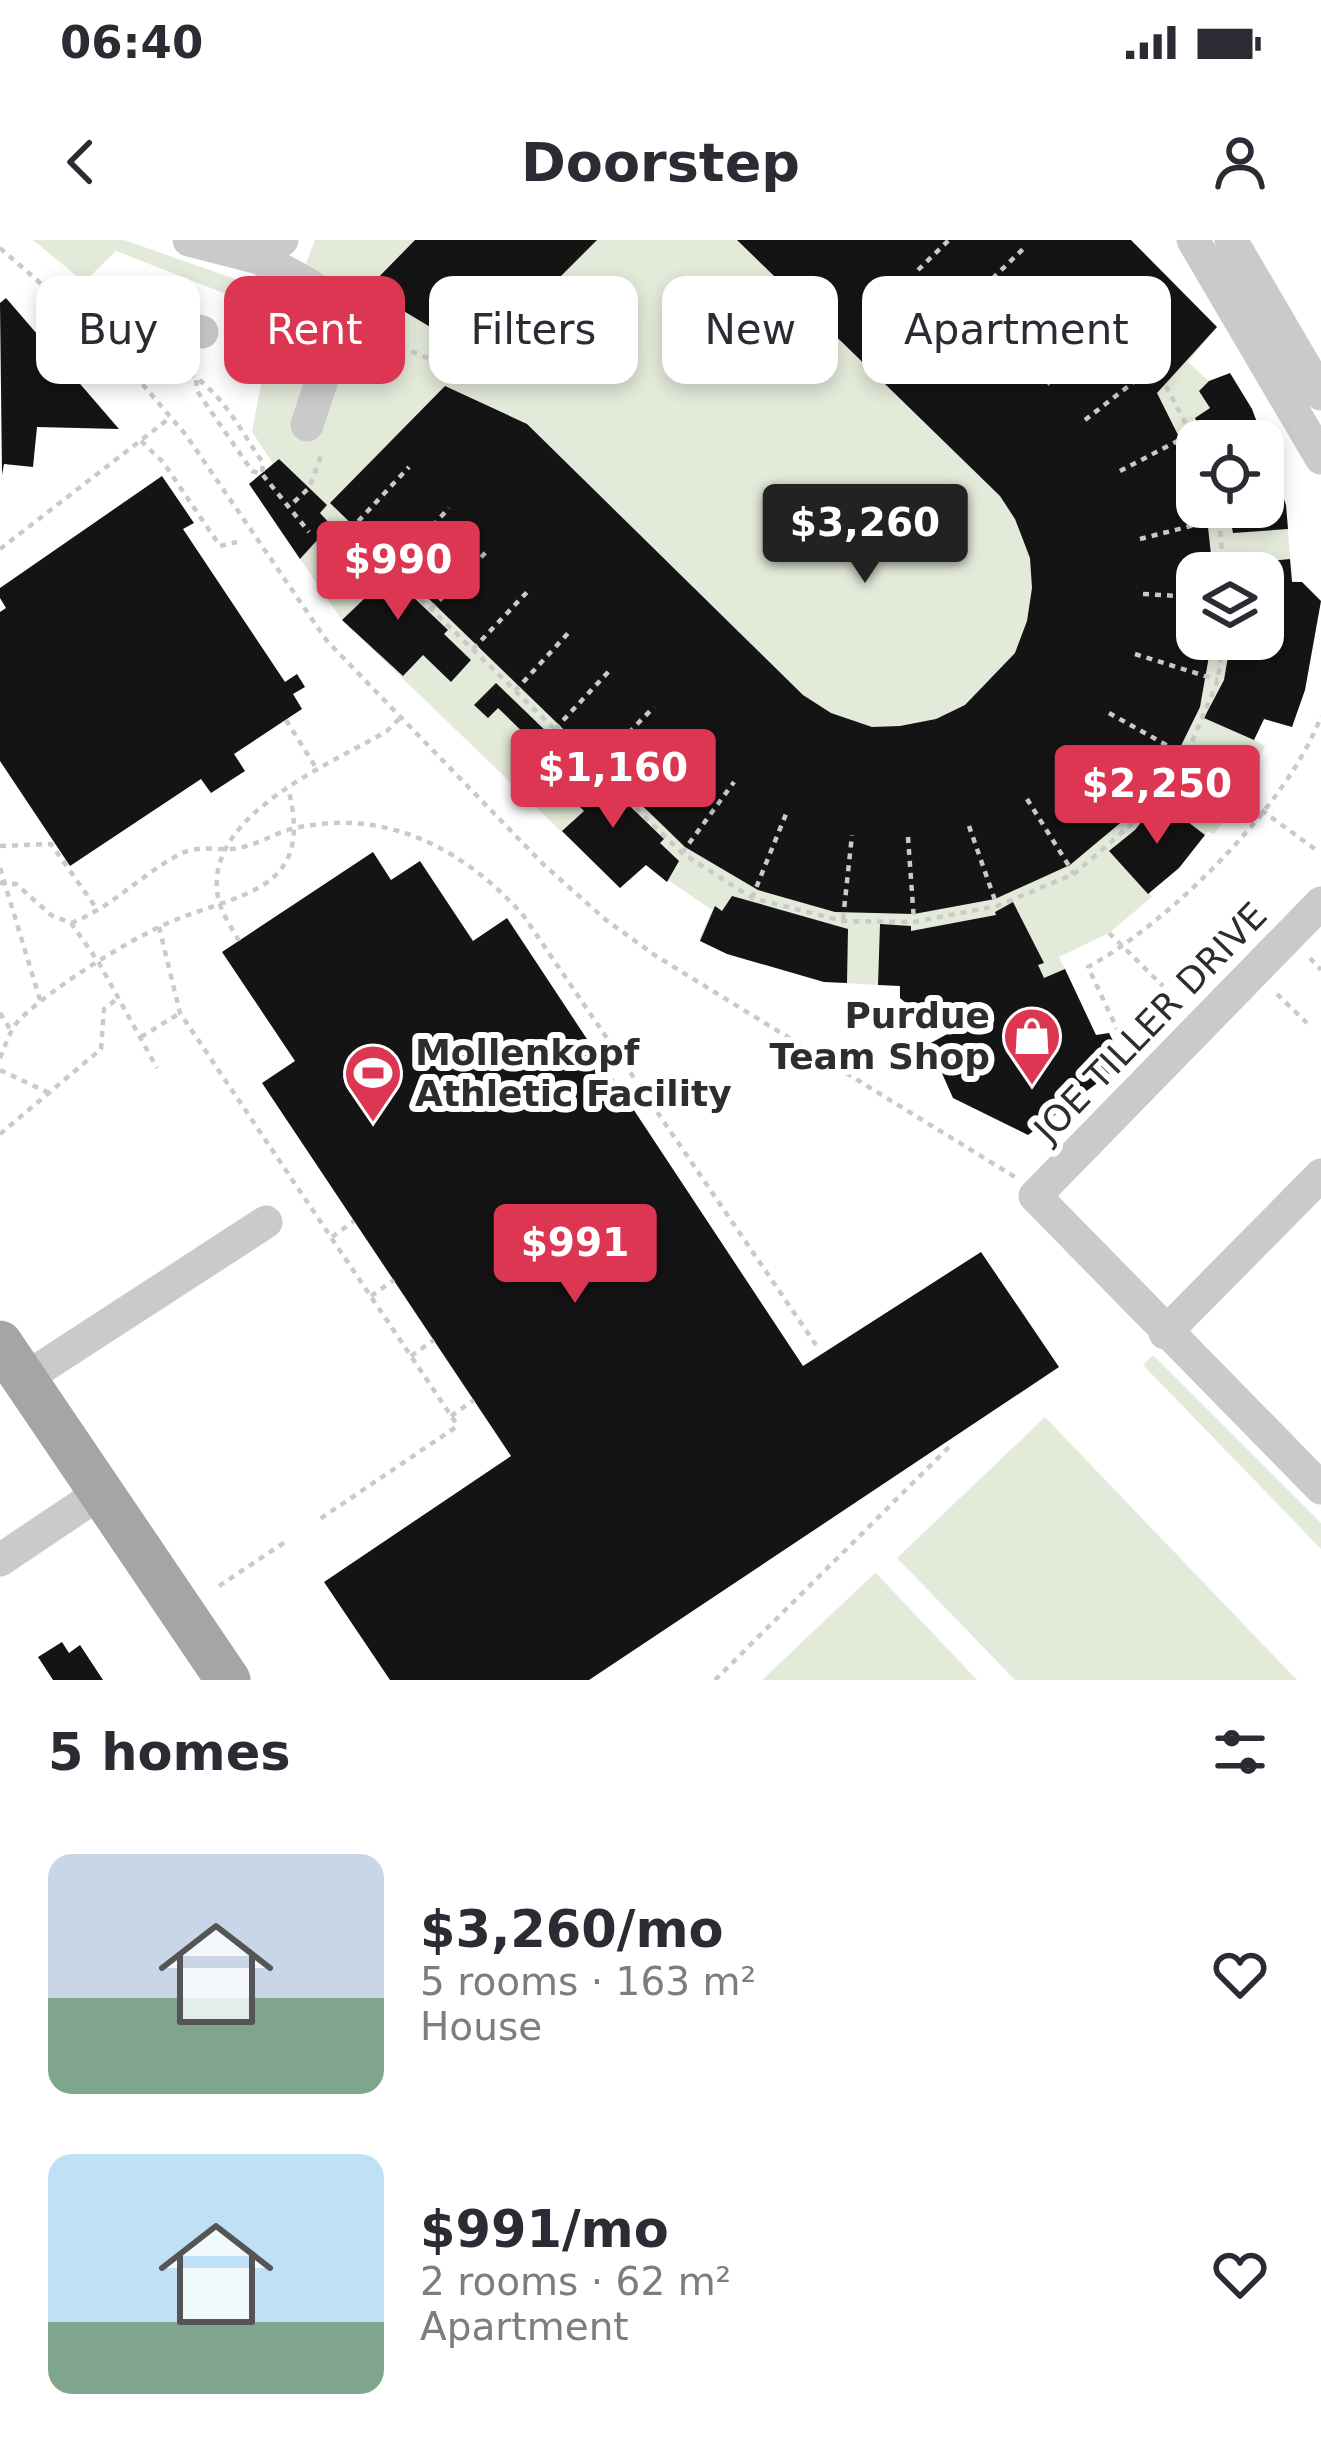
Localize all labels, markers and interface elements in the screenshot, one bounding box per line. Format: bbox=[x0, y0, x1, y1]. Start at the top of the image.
text: 06:40 bbox=[60, 16, 203, 69]
icon: back bbox=[48, 129, 114, 195]
icon: person bbox=[1207, 129, 1273, 195]
text: Doorstep bbox=[521, 131, 800, 194]
chip: Buy bbox=[36, 276, 200, 384]
chip: Rent bbox=[224, 276, 405, 384]
chip: Filters bbox=[429, 276, 638, 384]
chip: New bbox=[662, 276, 838, 384]
chip: Apartment bbox=[862, 276, 1171, 384]
map controls bbox=[1176, 420, 1284, 660]
button: locate bbox=[1176, 420, 1284, 528]
pin: $3,260 bbox=[767, 484, 963, 586]
text: $3,260 bbox=[790, 500, 940, 545]
pin: $990 bbox=[327, 521, 469, 623]
text: $990 bbox=[344, 537, 452, 582]
button: layers bbox=[1176, 552, 1284, 660]
pin: $1,160 bbox=[515, 729, 711, 831]
text: $1,160 bbox=[538, 745, 688, 790]
pin: $2,250 bbox=[1059, 745, 1255, 847]
text: $2,250 bbox=[1082, 761, 1232, 806]
street label: JOE TILLER DRIVE bbox=[1025, 895, 1275, 1152]
place label: Purdue Team Shop bbox=[769, 995, 990, 1077]
shop icon: Purdue Team Shop bbox=[1001, 1005, 1063, 1087]
place label: Mollenkopf Athletic Facility bbox=[415, 1032, 732, 1114]
sports icon: Mollenkopf Athletic Facility bbox=[342, 1042, 404, 1124]
pin: $991 bbox=[504, 1204, 646, 1306]
text: $991 bbox=[521, 1220, 629, 1265]
icon: filters bbox=[1207, 1719, 1273, 1785]
text: 5 homes bbox=[48, 1723, 291, 1782]
text: $3,260/mo bbox=[420, 1900, 724, 1959]
icon: home bbox=[144, 1902, 288, 2046]
icon: heart bbox=[1207, 1941, 1273, 2007]
text: 5 rooms · 163 m² bbox=[420, 1959, 756, 2004]
text: House bbox=[420, 2004, 542, 2049]
text: $991/mo bbox=[420, 2200, 669, 2259]
icon: home bbox=[144, 2202, 288, 2346]
icon: heart bbox=[1207, 2241, 1273, 2307]
text: 2 rooms · 62 m² bbox=[420, 2259, 731, 2304]
text: Apartment bbox=[420, 2304, 629, 2349]

